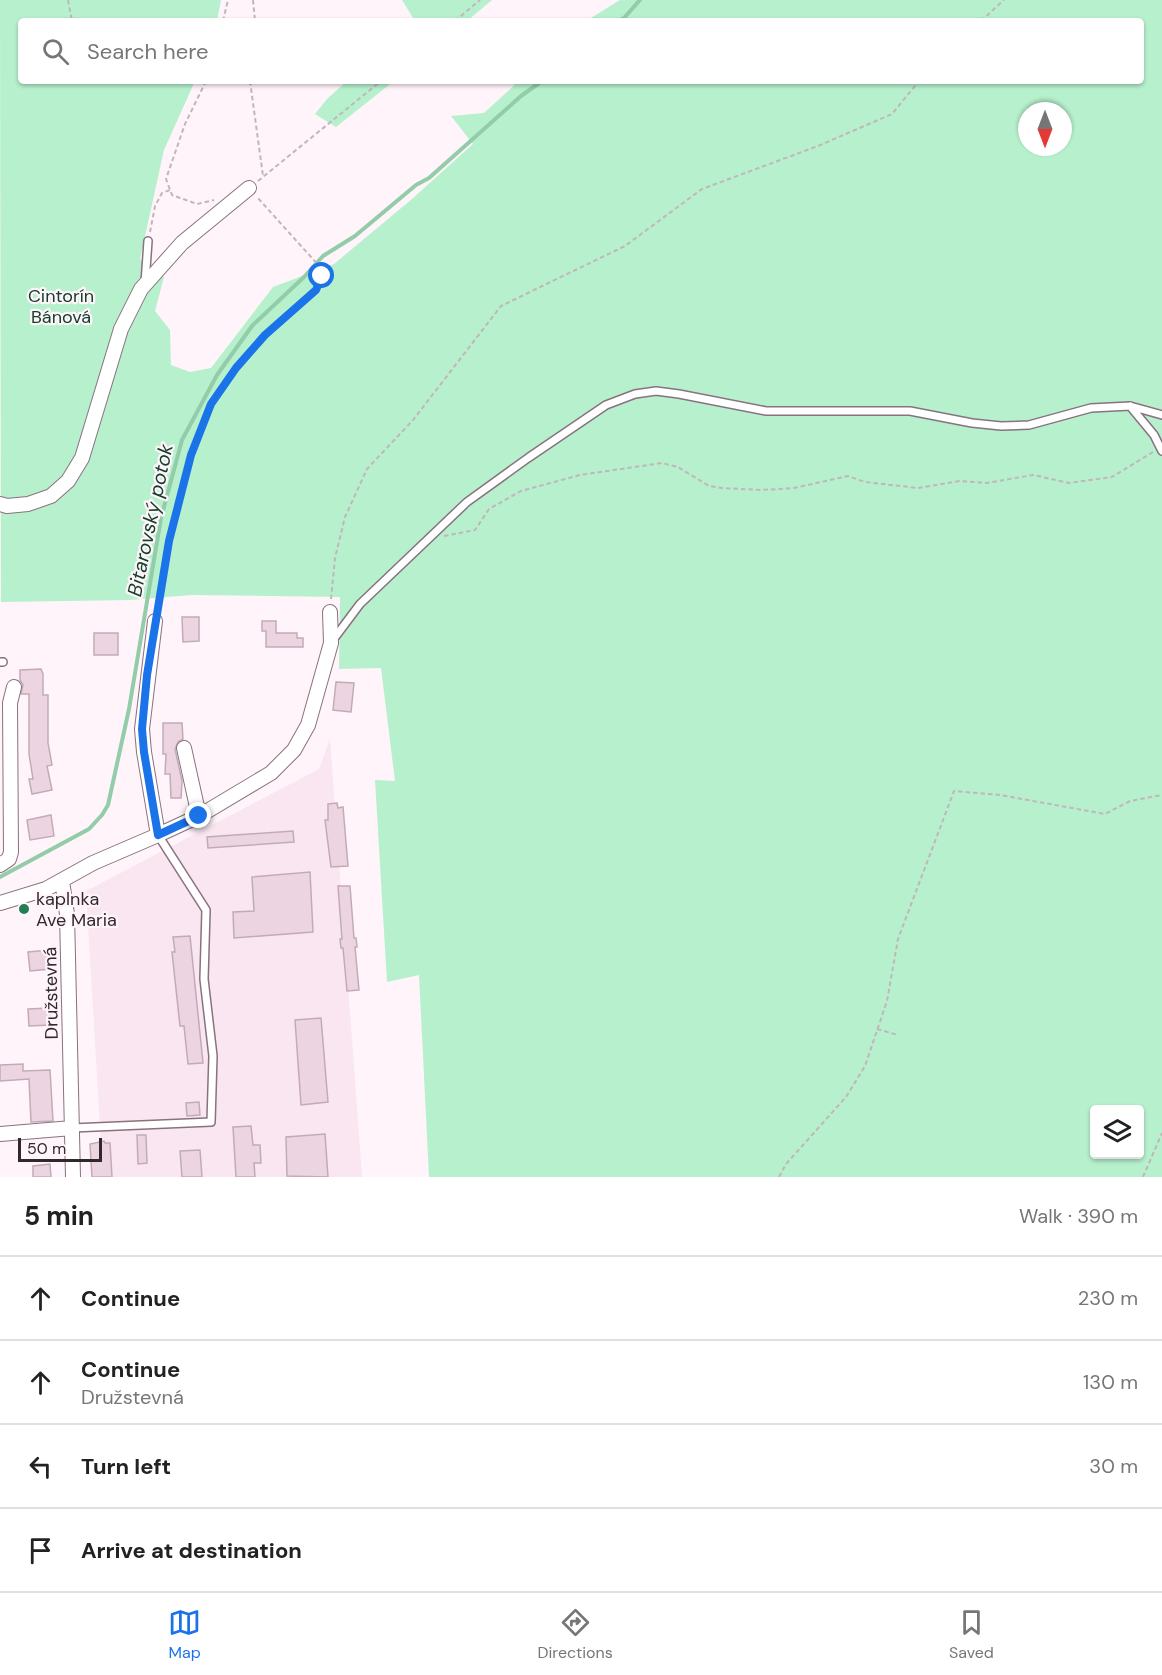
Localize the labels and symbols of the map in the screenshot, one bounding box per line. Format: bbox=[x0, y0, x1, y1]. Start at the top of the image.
north arrow bbox=[1018, 102, 1072, 156]
route start bbox=[308, 262, 334, 288]
park label: Cintorín Bánová bbox=[28, 284, 94, 329]
water label: Bitarovský potok bbox=[121, 441, 179, 599]
route end bbox=[185, 802, 211, 828]
place label: kaplnka Ave Maria bbox=[36, 887, 117, 932]
marker: kaplnka Ave Maria bbox=[17, 902, 31, 916]
street label: Družstevná bbox=[38, 947, 64, 1039]
scale bar bbox=[18, 1135, 102, 1162]

